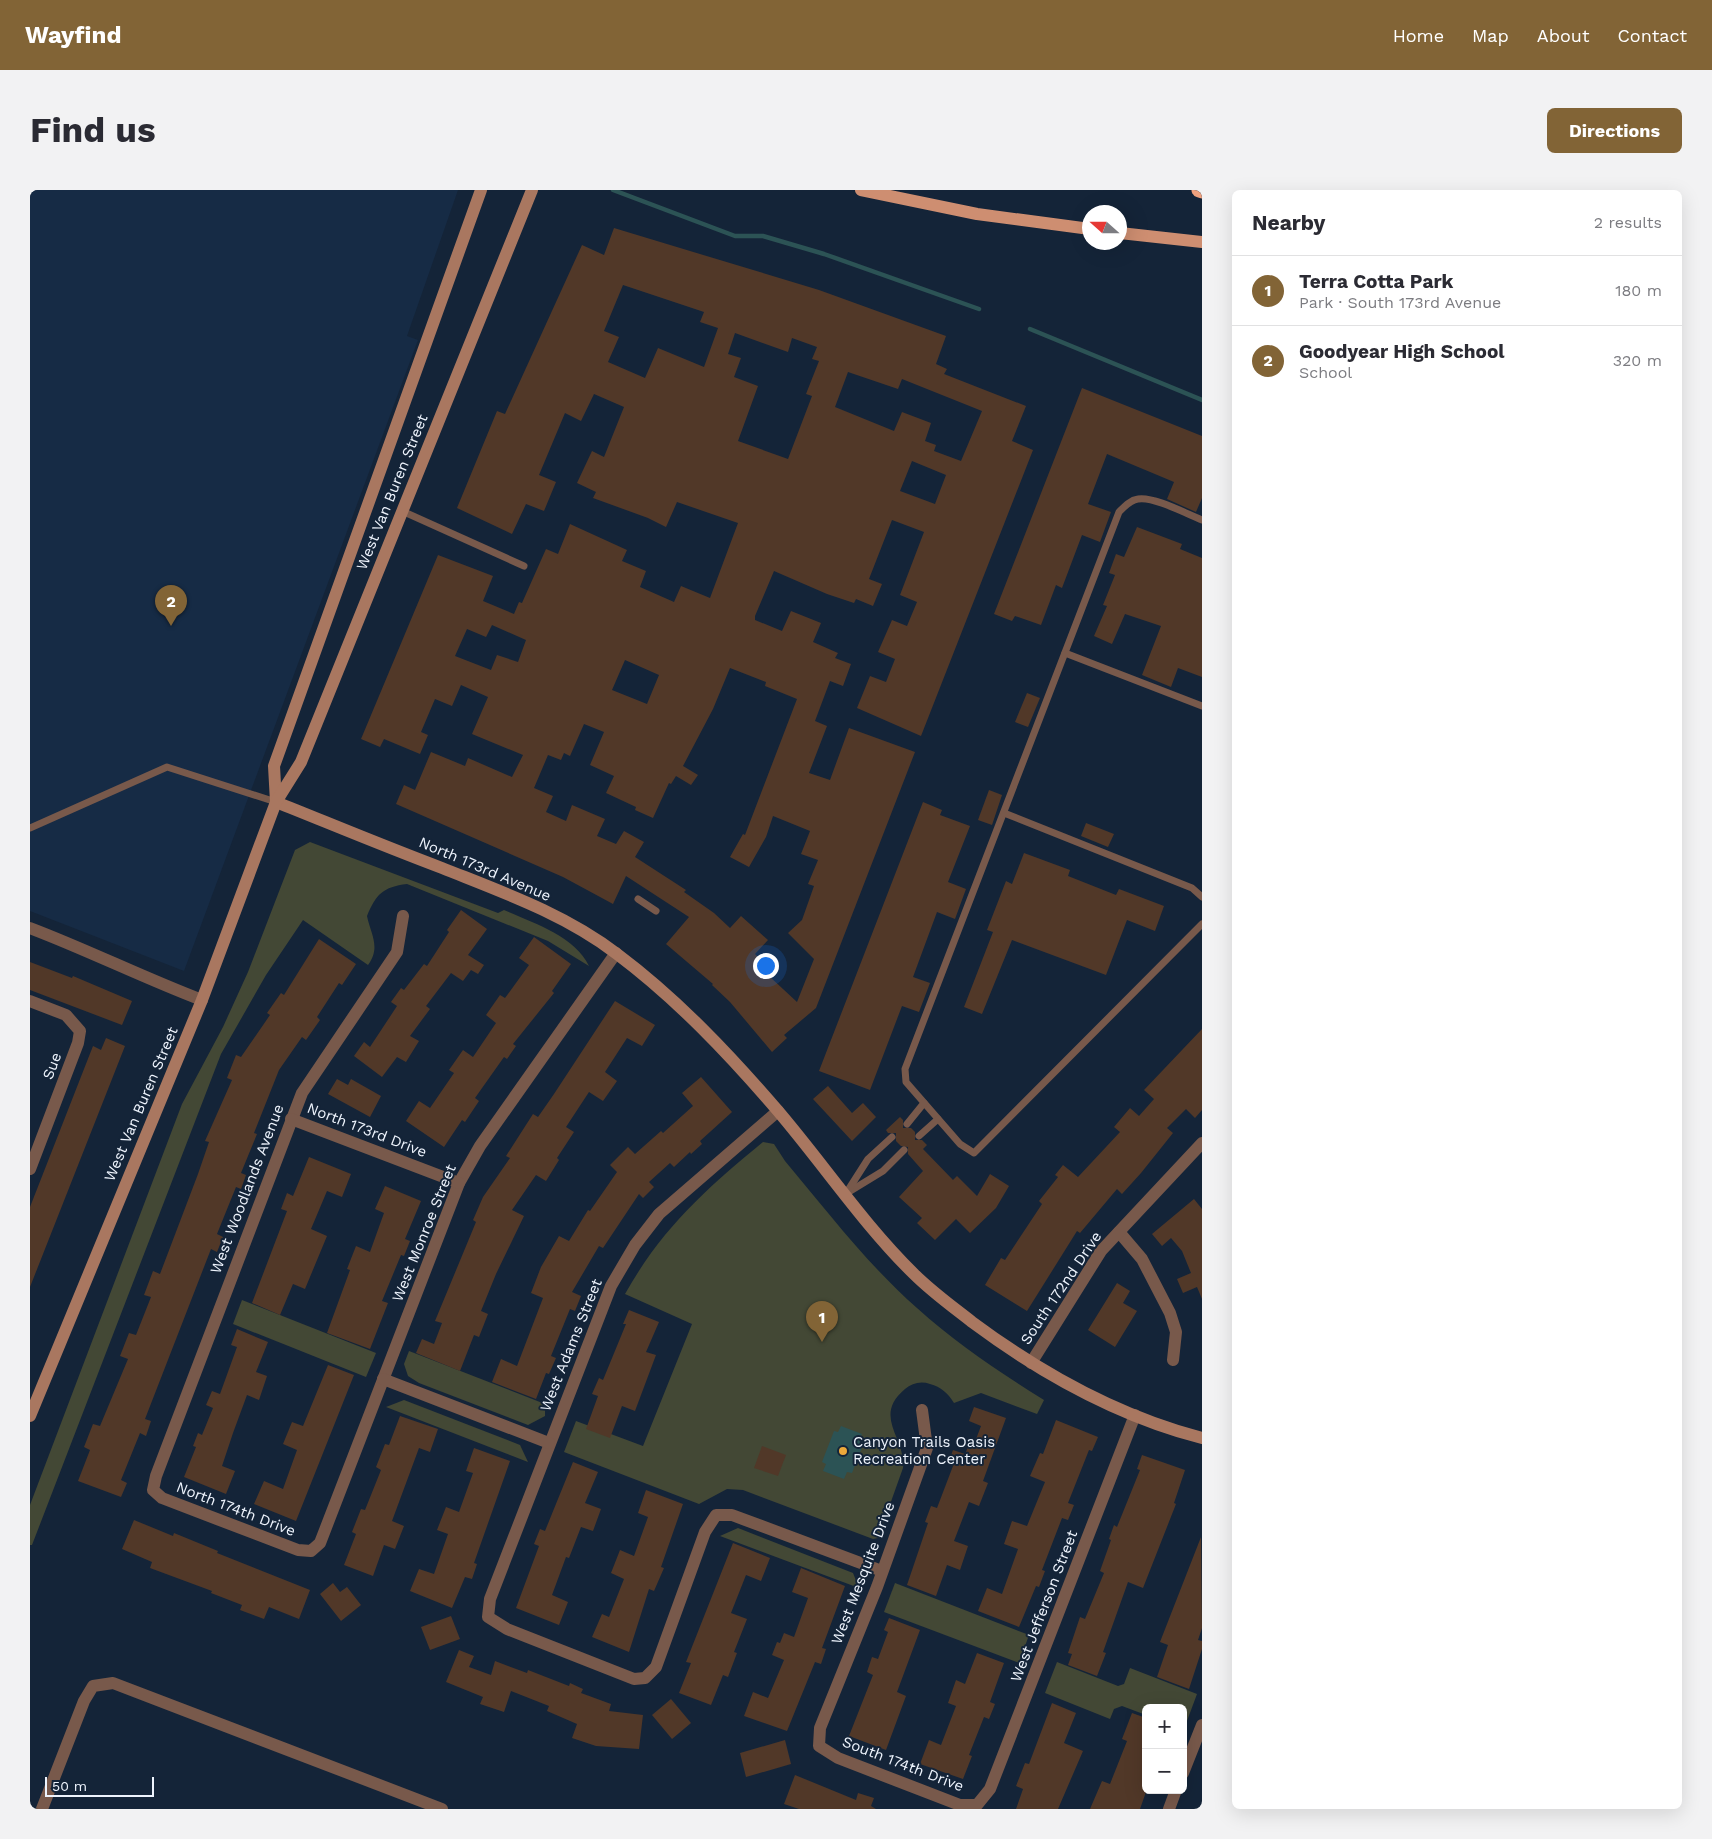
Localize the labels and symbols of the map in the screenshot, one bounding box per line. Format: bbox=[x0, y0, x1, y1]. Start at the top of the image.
north arrow bbox=[1082, 205, 1127, 250]
street label: West Van Buren Street bbox=[353, 411, 432, 572]
pin: 2 bbox=[155, 585, 187, 626]
street label: North 173rd Avenue bbox=[416, 833, 554, 905]
your location bbox=[753, 953, 779, 979]
street label: West Van Buren Street bbox=[100, 1023, 182, 1184]
street label: Sue bbox=[39, 1050, 65, 1082]
street label: North 173rd Drive bbox=[305, 1099, 429, 1161]
street label: West Woodlands Avenue bbox=[206, 1102, 288, 1276]
street label: West Monroe Street bbox=[388, 1161, 460, 1304]
street label: South 172nd Drive bbox=[1017, 1228, 1105, 1348]
street label: West Adams Street bbox=[536, 1275, 606, 1414]
pin: 1 bbox=[806, 1301, 838, 1342]
place label: Canyon Trails Oasis Recreation Center bbox=[853, 1433, 995, 1468]
marker: Canyon Trails Oasis Recreation Center bbox=[837, 1445, 849, 1457]
street label: North 174th Drive bbox=[174, 1478, 298, 1540]
street label: West Mesquite Drive bbox=[828, 1499, 898, 1647]
street label: West Jefferson Street bbox=[1007, 1527, 1081, 1684]
street label: South 174th Drive bbox=[840, 1733, 966, 1795]
scale bar bbox=[45, 1774, 154, 1797]

